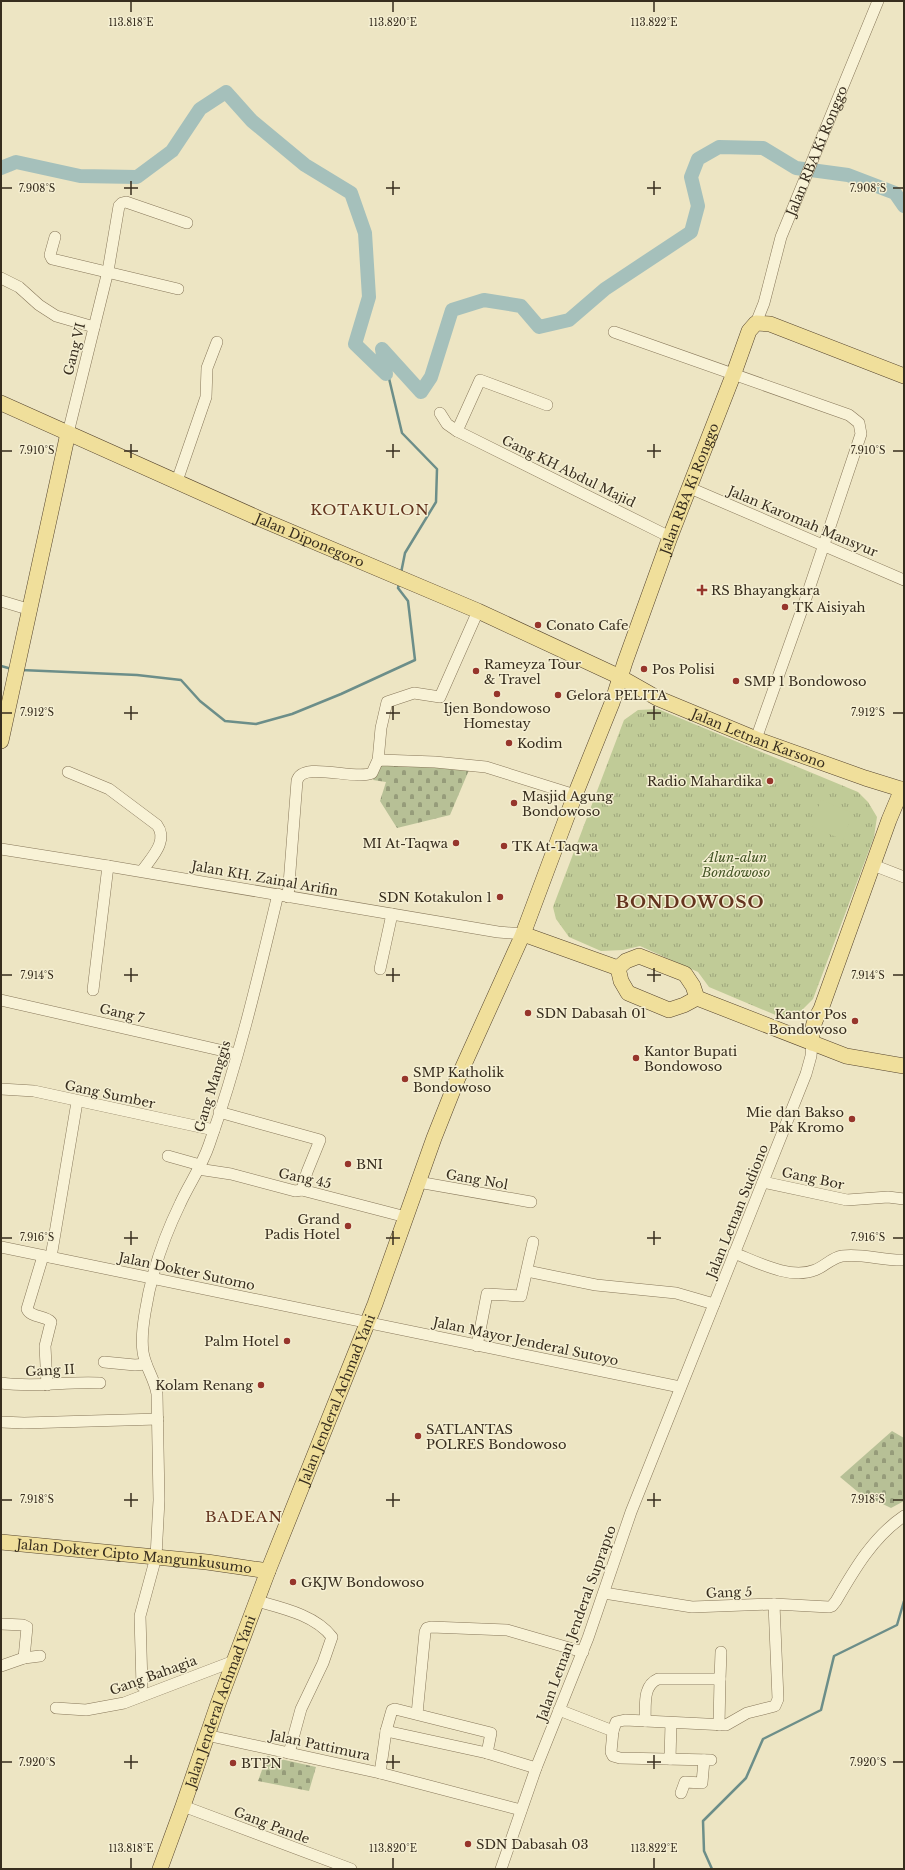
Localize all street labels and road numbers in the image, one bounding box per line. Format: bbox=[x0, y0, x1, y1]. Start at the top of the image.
street label: Jalan RBA Ki Ronggo bbox=[782, 83, 851, 220]
street label: Gang VI bbox=[60, 321, 89, 377]
street label: Jalan RBA Ki Ronggo bbox=[656, 421, 723, 558]
street label: Gang KH Abdul Majid bbox=[499, 432, 639, 511]
street label: Jalan Karomah Mansyur bbox=[724, 481, 881, 561]
street label: Jalan Diponegoro bbox=[251, 509, 367, 571]
street label: Jalan Letnan Karsono bbox=[687, 705, 828, 772]
street label: Jalan KH. Zainal Arifin bbox=[188, 857, 340, 900]
street label: Gang 7 bbox=[98, 1000, 146, 1027]
street label: Gang Manggis bbox=[190, 1038, 235, 1134]
street label: Gang Sumber bbox=[63, 1077, 157, 1113]
street label: Jalan Letnan Sudiono bbox=[702, 1142, 772, 1282]
street label: Gang Bor bbox=[780, 1164, 847, 1194]
street label: Gang 45 bbox=[277, 1165, 333, 1192]
street label: Gang Nol bbox=[444, 1166, 509, 1193]
street label: Jalan Dokter Sutomo bbox=[115, 1248, 257, 1294]
street label: Jalan Jenderal Achmad Yani bbox=[295, 1311, 379, 1489]
street label: Jalan Mayor Jenderal Sutoyo bbox=[430, 1313, 620, 1369]
street label: Gang II bbox=[25, 1361, 75, 1380]
street label: Jalan Letnan Jenderal Suprapto bbox=[532, 1523, 620, 1725]
street label: Jalan Dokter Cipto Mangunkusumo bbox=[14, 1535, 253, 1578]
street label: Gang 5 bbox=[706, 1583, 752, 1602]
street label: Jalan Jenderal Achmad Yani bbox=[181, 1612, 260, 1792]
street label: Gang Bahagia bbox=[107, 1652, 200, 1699]
street label: Jalan Pattimura bbox=[266, 1726, 372, 1765]
street label: Gang Pande bbox=[231, 1803, 312, 1848]

